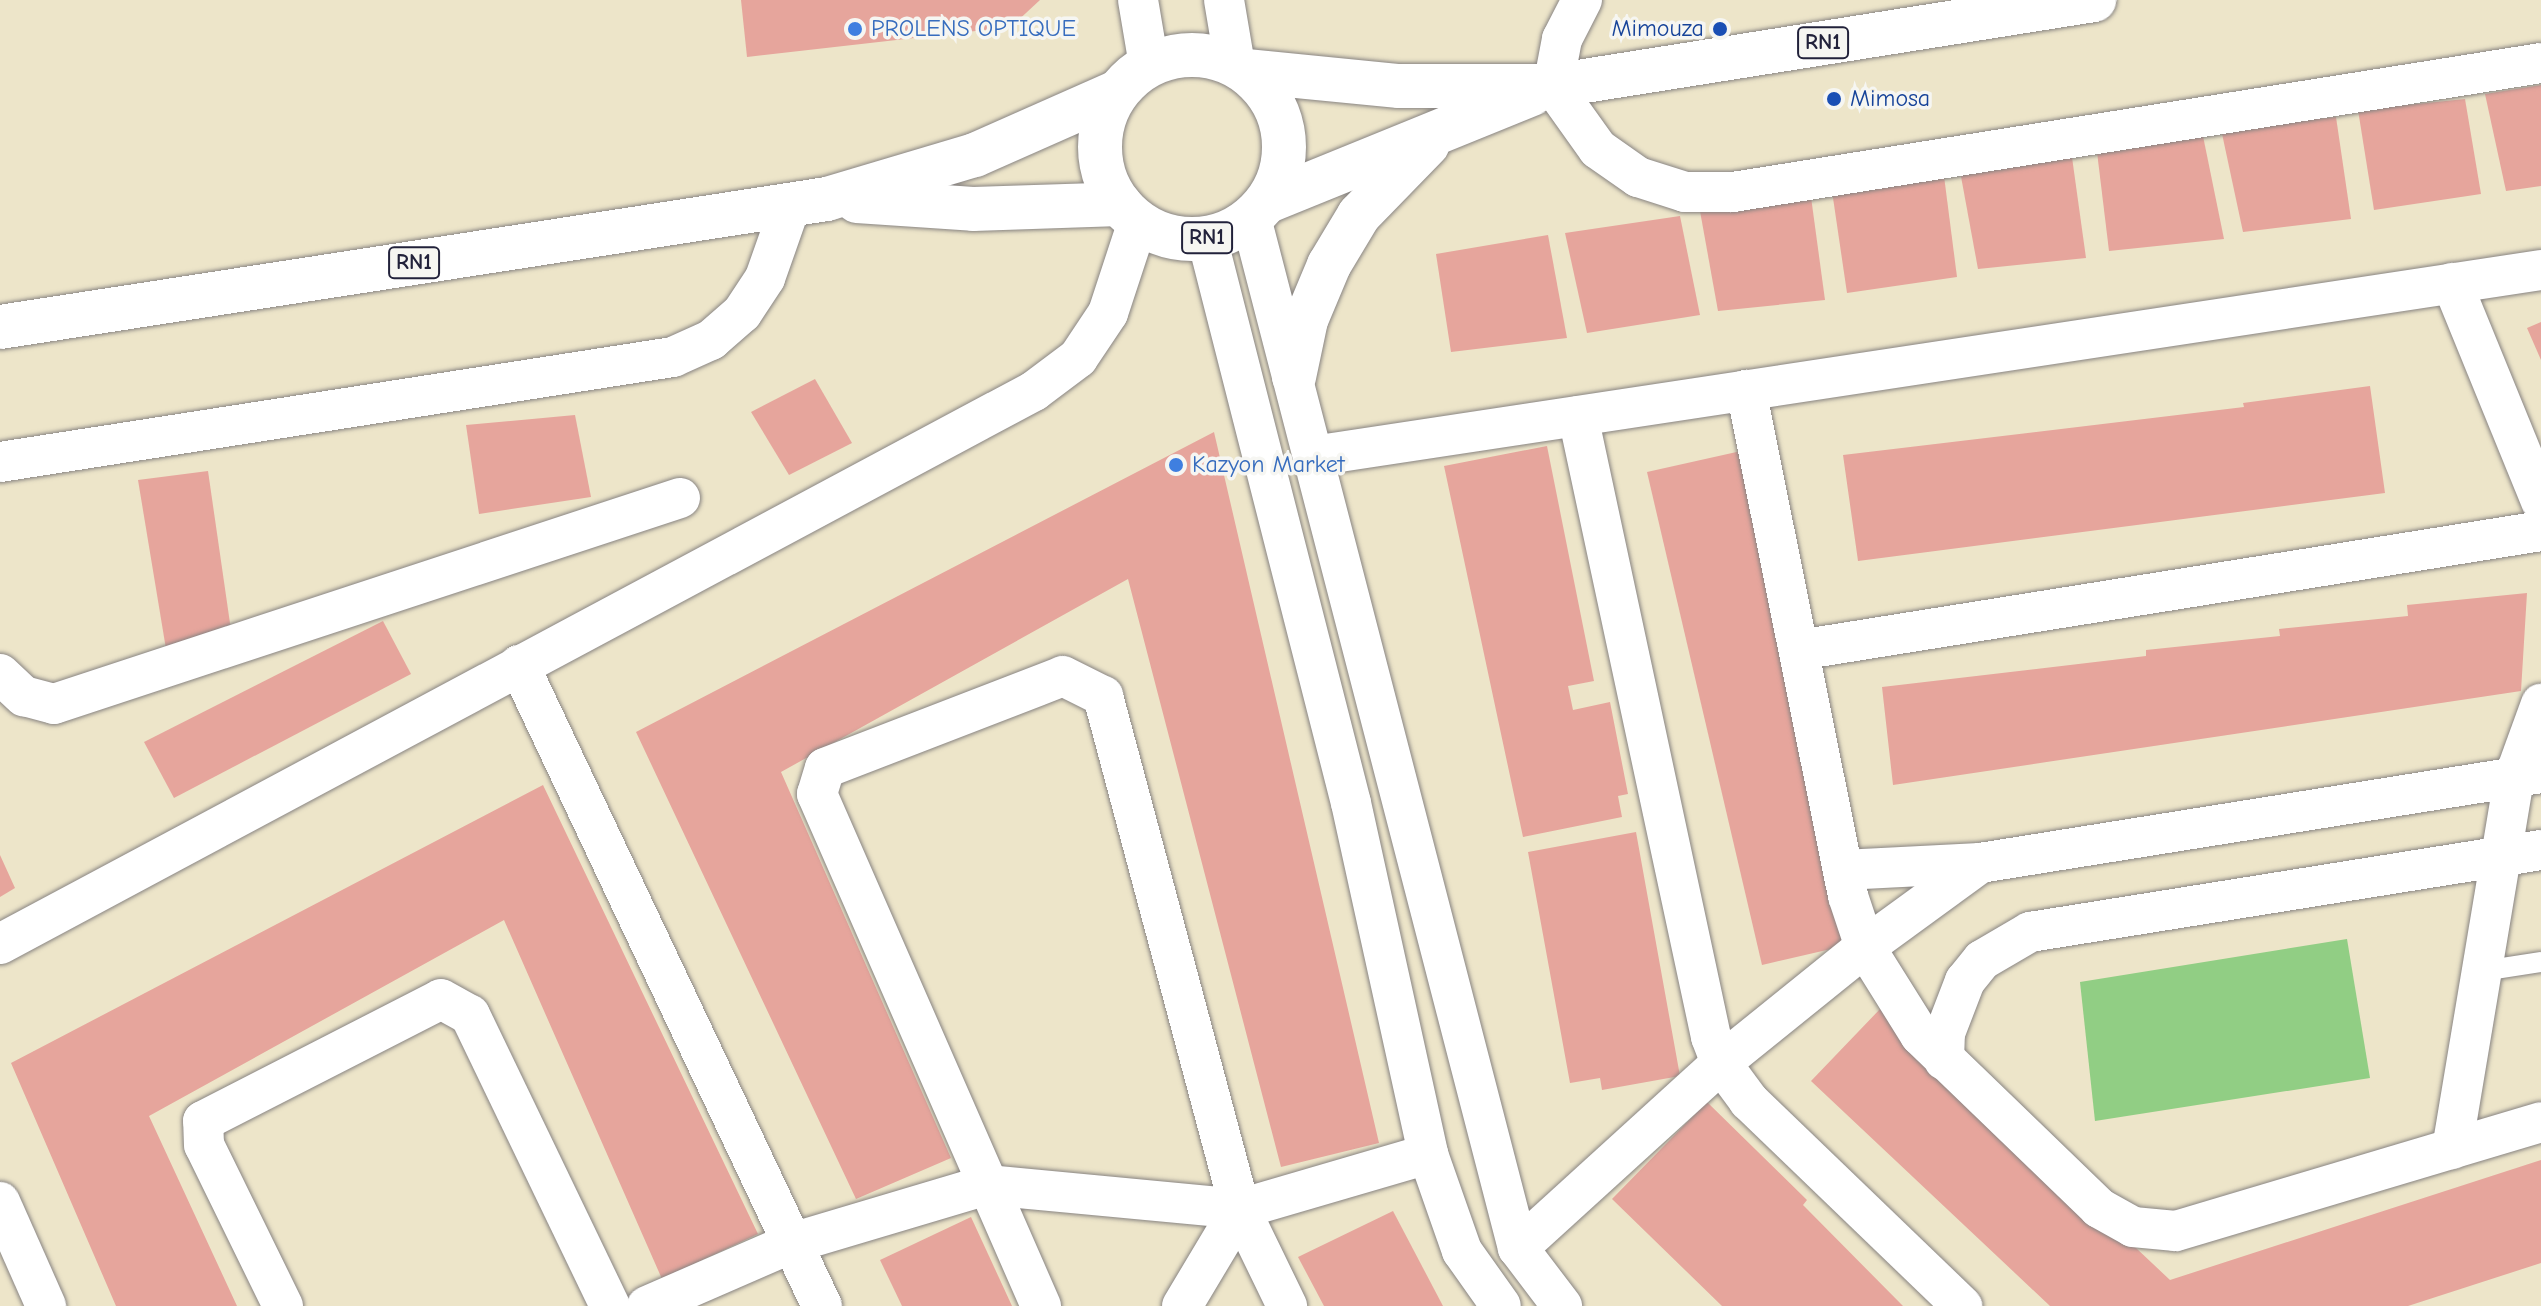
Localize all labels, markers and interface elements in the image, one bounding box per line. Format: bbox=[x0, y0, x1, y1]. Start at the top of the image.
place label: PROLENS OPTIQUE bbox=[871, 15, 1076, 43]
place label: Mimouza bbox=[1611, 15, 1704, 43]
marker: PROLENS OPTIQUE bbox=[846, 20, 864, 38]
marker: Mimouza bbox=[1711, 20, 1729, 38]
road number: RN1 bbox=[1797, 25, 1849, 61]
place label: Mimosa bbox=[1850, 85, 1930, 113]
marker: Mimosa bbox=[1825, 90, 1843, 108]
road number: RN1 bbox=[1181, 220, 1233, 256]
road number: RN1 bbox=[388, 245, 440, 281]
place label: Kazyon Market bbox=[1192, 451, 1345, 479]
marker: Kazyon Market bbox=[1167, 456, 1185, 474]

